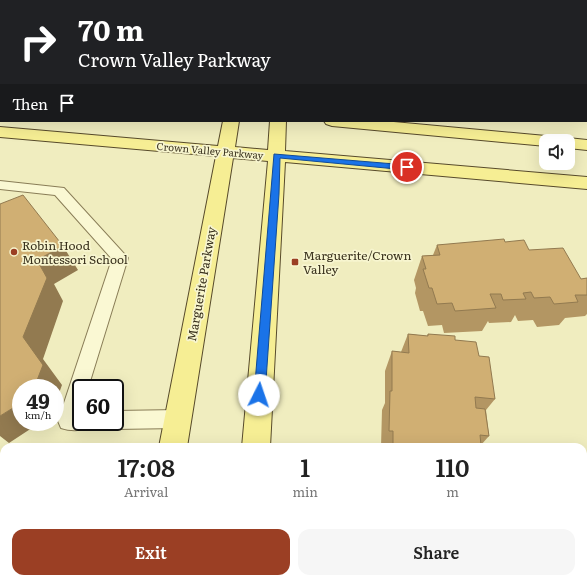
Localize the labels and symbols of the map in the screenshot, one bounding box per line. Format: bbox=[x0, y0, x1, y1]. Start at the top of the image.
street label: Crown Valley Parkway bbox=[156, 138, 264, 162]
pin bbox=[390, 150, 424, 184]
street label: Marguerite Parkway bbox=[182, 225, 220, 343]
place label: Robin Hood Montessori School bbox=[22, 236, 128, 268]
place label: Marguerite/Crown Valley bbox=[303, 246, 411, 278]
marker: Robin Hood Montessori School bbox=[9, 247, 19, 257]
marker: Marguerite/Crown Valley bbox=[290, 257, 300, 267]
position arrow bbox=[238, 374, 280, 416]
speed limit sign: 60 bbox=[72, 379, 124, 431]

